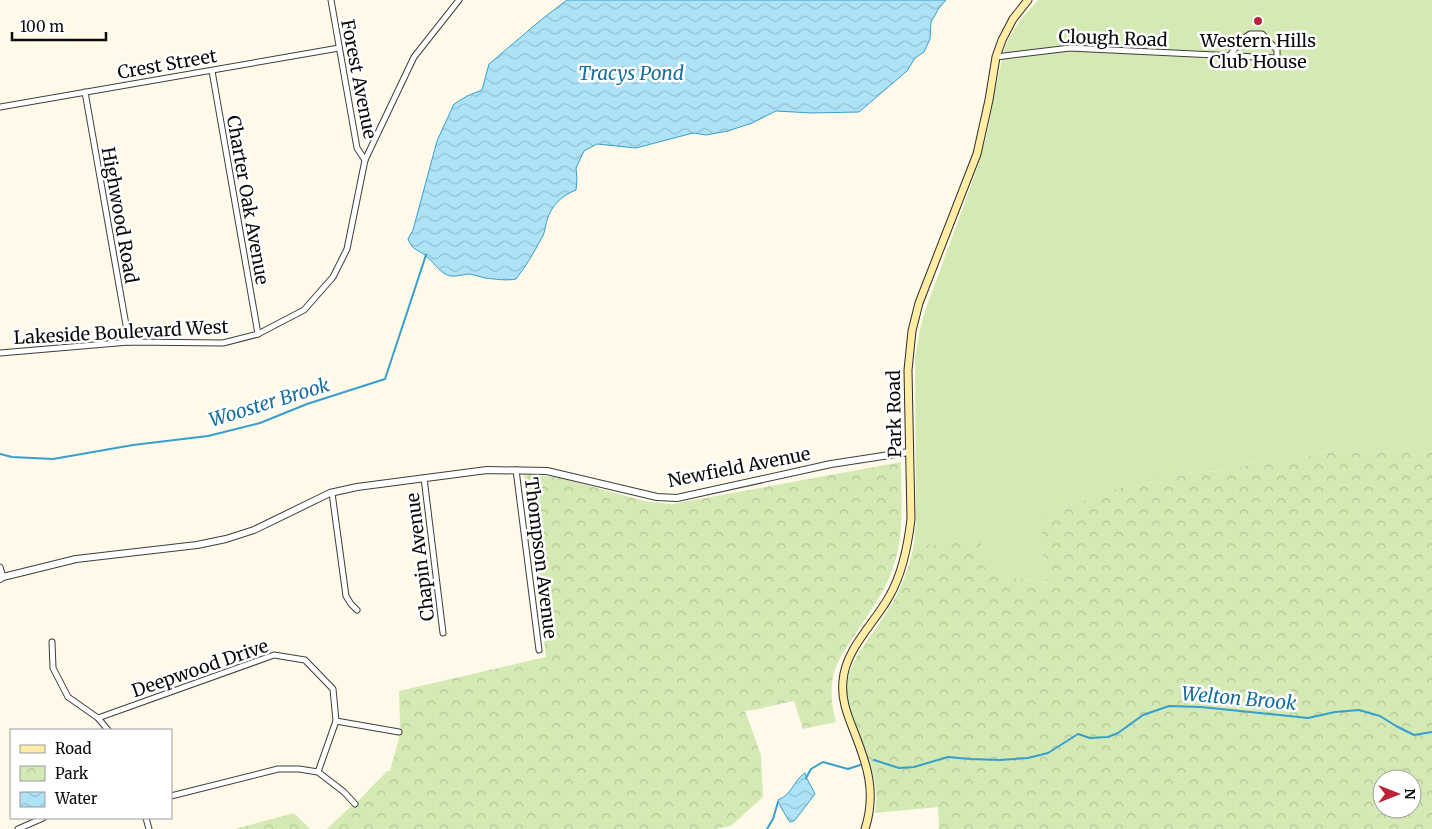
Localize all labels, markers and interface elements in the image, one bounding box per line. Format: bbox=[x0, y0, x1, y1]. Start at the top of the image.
scale bar bbox=[12, 10, 106, 42]
marker: Western Hills Club House bbox=[1252, 15, 1264, 27]
text: 100 m bbox=[20, 17, 64, 36]
street label: Forest Avenue bbox=[336, 17, 382, 141]
street label: Clough Road bbox=[1058, 25, 1168, 51]
place label: Western Hills Club House bbox=[1199, 29, 1316, 73]
street label: Crest Street bbox=[116, 44, 218, 84]
water label: Tracys Pond bbox=[578, 61, 684, 85]
street label: Charter Oak Avenue bbox=[222, 114, 274, 286]
street label: Highwood Road bbox=[97, 145, 143, 285]
street label: Lakeside Boulevard West bbox=[13, 315, 229, 349]
street label: Park Road bbox=[882, 370, 906, 458]
water label: Wooster Brook bbox=[206, 372, 333, 432]
street label: Newfield Avenue bbox=[666, 442, 812, 492]
street label: Thompson Avenue bbox=[520, 476, 562, 640]
street label: Chapin Avenue bbox=[401, 491, 439, 623]
street label: Deepwood Drive bbox=[129, 634, 271, 702]
water label: Welton Brook bbox=[1181, 681, 1298, 715]
legend bbox=[10, 729, 172, 819]
text: Road bbox=[55, 739, 91, 758]
text: Park bbox=[55, 764, 89, 783]
north arrow bbox=[1372, 769, 1422, 819]
text: N bbox=[1401, 788, 1419, 800]
text: Water bbox=[54, 789, 98, 808]

